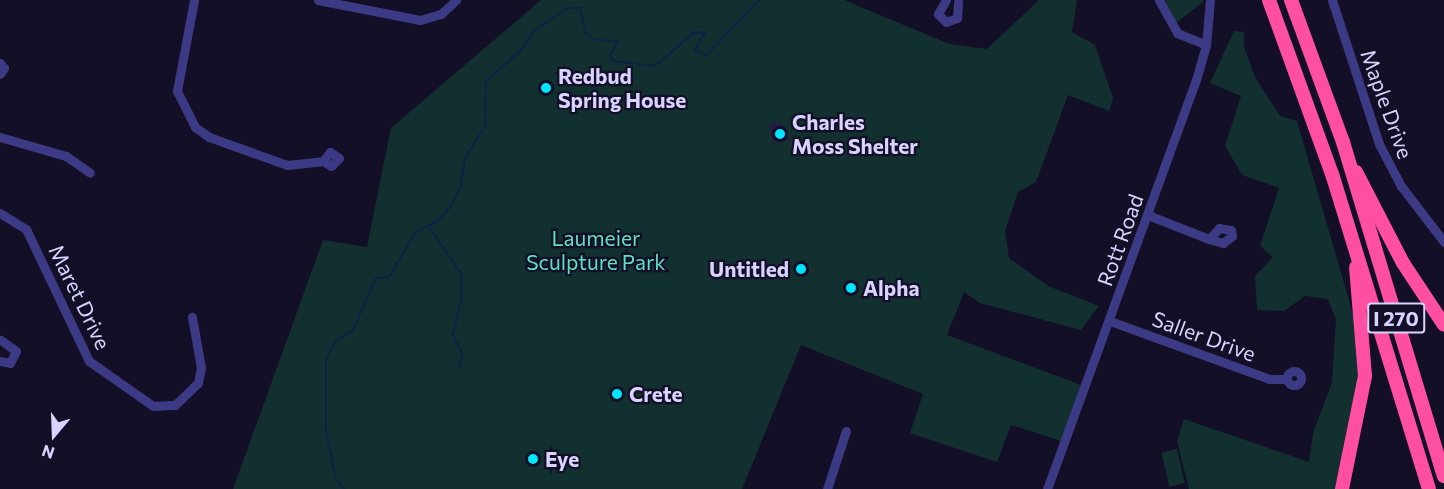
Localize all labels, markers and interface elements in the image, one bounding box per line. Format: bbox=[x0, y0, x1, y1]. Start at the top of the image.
street label: Maple Drive bbox=[1356, 46, 1418, 162]
place label: Redbud Spring House bbox=[558, 63, 686, 113]
marker: Redbud Spring House bbox=[539, 81, 553, 95]
place label: Charles Moss Shelter bbox=[792, 109, 918, 159]
marker: Charles Moss Shelter bbox=[773, 127, 787, 141]
street label: Rott Road bbox=[1092, 191, 1148, 289]
park label: Laumeier Sculpture Park bbox=[526, 225, 666, 275]
street label: Maret Drive bbox=[44, 241, 116, 353]
place label: Untitled bbox=[709, 256, 789, 282]
marker: Untitled bbox=[794, 262, 808, 276]
place label: Alpha bbox=[863, 275, 919, 301]
marker: Alpha bbox=[844, 281, 858, 295]
road number: I 270 bbox=[1366, 301, 1426, 335]
street label: Saller Drive bbox=[1149, 306, 1259, 366]
place label: Crete bbox=[629, 381, 683, 407]
marker: Crete bbox=[610, 387, 624, 401]
north arrow bbox=[24, 405, 84, 465]
text: N bbox=[39, 442, 57, 463]
place label: Eye bbox=[545, 446, 579, 472]
marker: Eye bbox=[526, 452, 540, 466]

